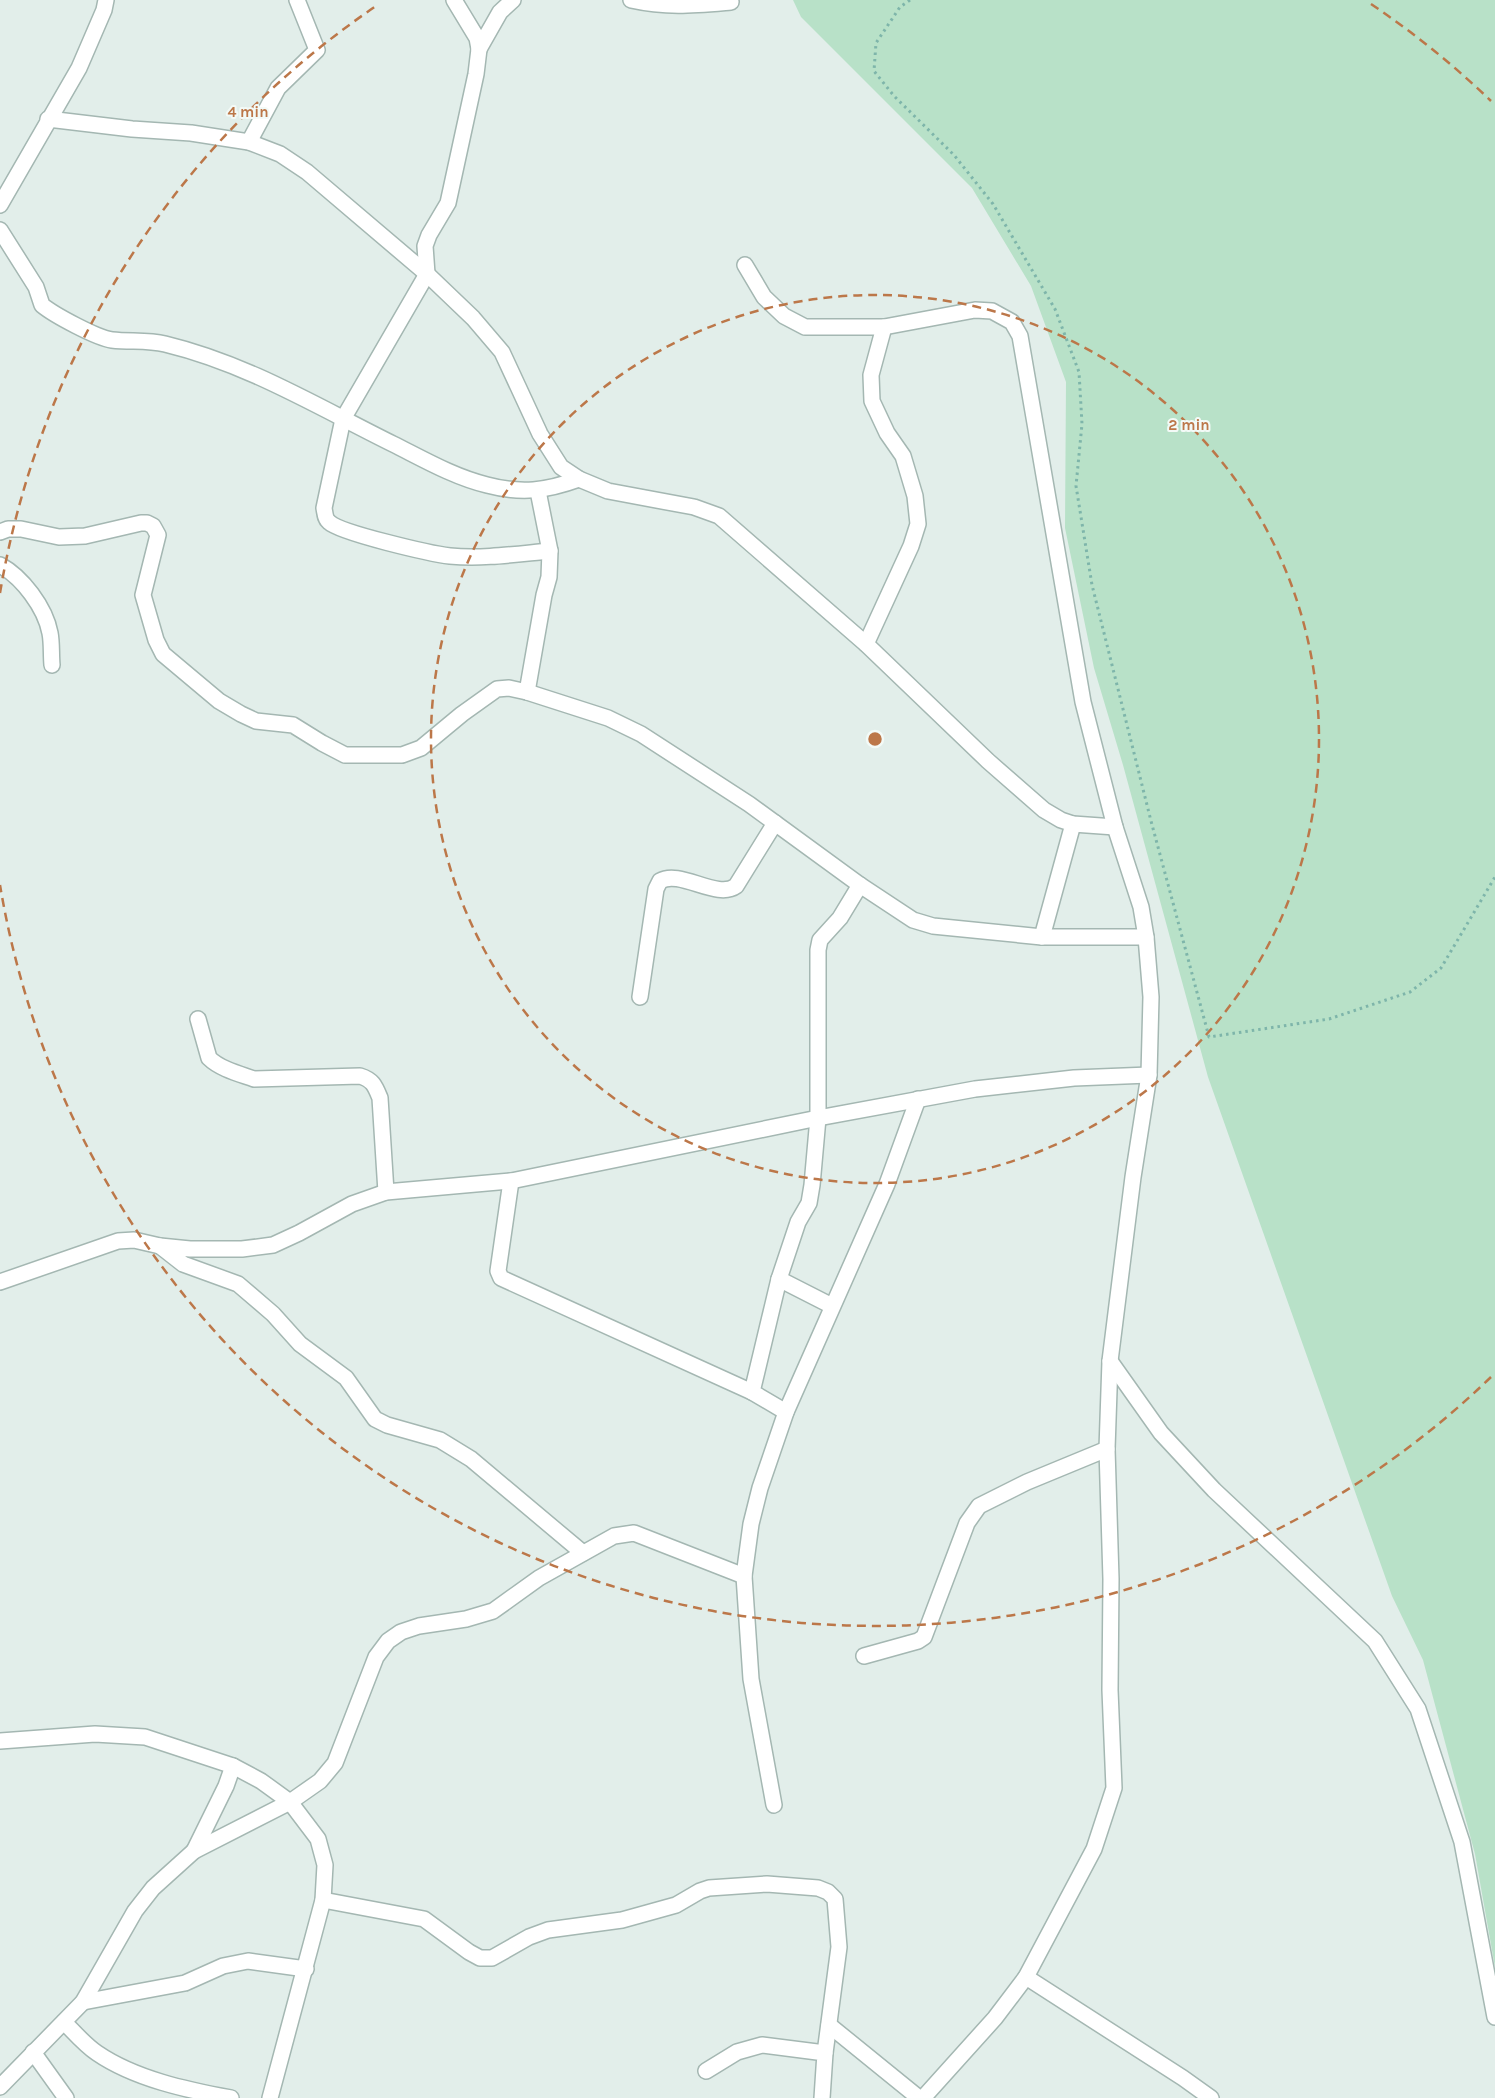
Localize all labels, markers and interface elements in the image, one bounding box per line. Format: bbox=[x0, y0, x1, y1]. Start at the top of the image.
text: 4 min bbox=[227, 103, 269, 121]
text: 2 min bbox=[1168, 416, 1210, 434]
centre of rings bbox=[866, 730, 884, 748]

